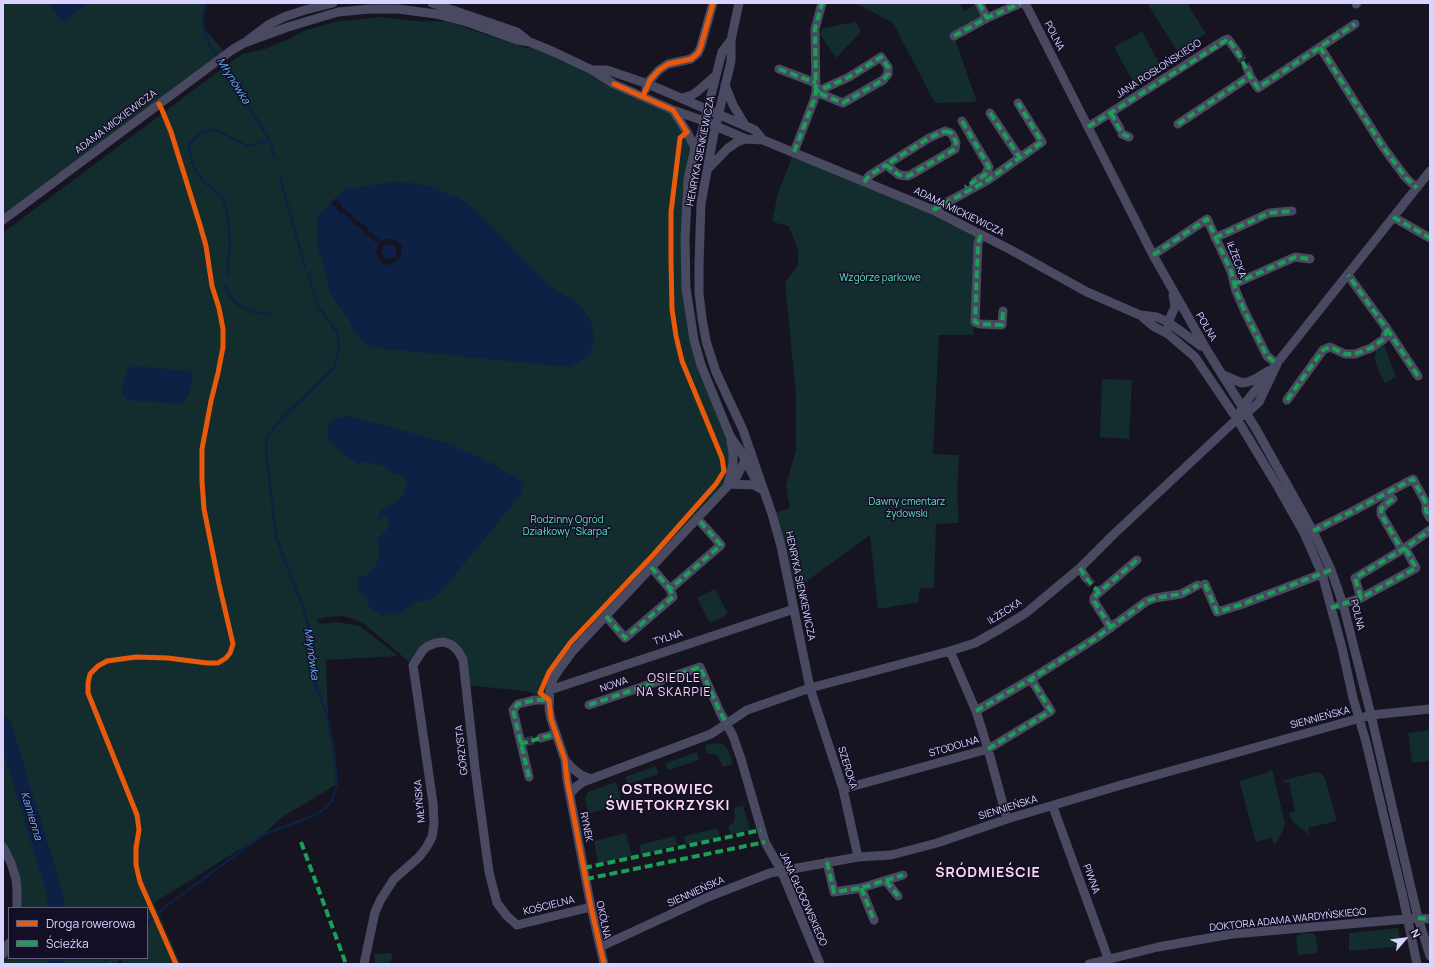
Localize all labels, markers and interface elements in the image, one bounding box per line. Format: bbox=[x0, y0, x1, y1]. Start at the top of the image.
street label: POLNA bbox=[1041, 19, 1067, 53]
street label: JANA ROSŁOŃSKIEGO bbox=[1114, 37, 1204, 101]
water label: Młynówka bbox=[214, 55, 252, 107]
street label: ADAMA MICKIEWICZA bbox=[73, 87, 159, 157]
street label: HENRYKA SIENKIEWICZA bbox=[684, 95, 718, 207]
street label: ADAMA MICKIEWICZA bbox=[912, 185, 1006, 239]
street label: IŁŻECKA bbox=[1223, 240, 1249, 280]
park label: Wzgórze parkowe bbox=[839, 272, 921, 284]
street label: POLNA bbox=[1193, 310, 1219, 344]
park label: Dawny cmentarz żydowski bbox=[869, 496, 945, 520]
park label: Rodzinny Ogród Działkowy "Skarpa" bbox=[523, 514, 611, 538]
street label: HENRYKA SIENKIEWICZA bbox=[783, 530, 817, 642]
street label: IŁŻECKA bbox=[986, 596, 1024, 628]
street label: POLNA bbox=[1347, 598, 1367, 632]
water label: Młynówka bbox=[301, 627, 321, 681]
street label: TYLNA bbox=[652, 628, 684, 648]
district label: OSIEDLE NA SKARPIE bbox=[637, 672, 711, 700]
street label: NOWA bbox=[598, 675, 630, 695]
street label: SIENNIEŃSKA bbox=[1289, 704, 1351, 732]
street label: GÓRZYSTA bbox=[453, 724, 471, 776]
street label: STODOLNA bbox=[928, 734, 980, 760]
street label: SZEROKA bbox=[835, 745, 859, 791]
street label: MŁYŃSKA bbox=[412, 779, 428, 823]
district label: OSTROWIEC ŚWIĘTOKRZYSKI bbox=[606, 782, 730, 814]
water label: Kamienna bbox=[17, 790, 45, 842]
street label: SIENNIEŃSKA bbox=[977, 793, 1039, 823]
street label: RYNEK bbox=[577, 811, 595, 843]
street label: JANA GŁOGOWSKIEGO bbox=[777, 850, 829, 948]
street label: PIWNA bbox=[1080, 862, 1102, 896]
district label: ŚRÓDMIEŚCIE bbox=[935, 865, 1041, 881]
street label: SIENNIEŃSKA bbox=[666, 874, 726, 910]
street label: KOŚCIELNA bbox=[522, 894, 576, 918]
street label: OKÓLNA bbox=[593, 900, 613, 940]
street label: DOKTORA ADAMA WARDYŃSKIEGO bbox=[1209, 906, 1367, 934]
legend bbox=[8, 907, 148, 959]
text: Droga rowerowa bbox=[46, 915, 135, 932]
north arrow bbox=[1385, 919, 1425, 959]
text: N bbox=[1408, 926, 1425, 940]
text: Ścieżka bbox=[46, 935, 89, 952]

